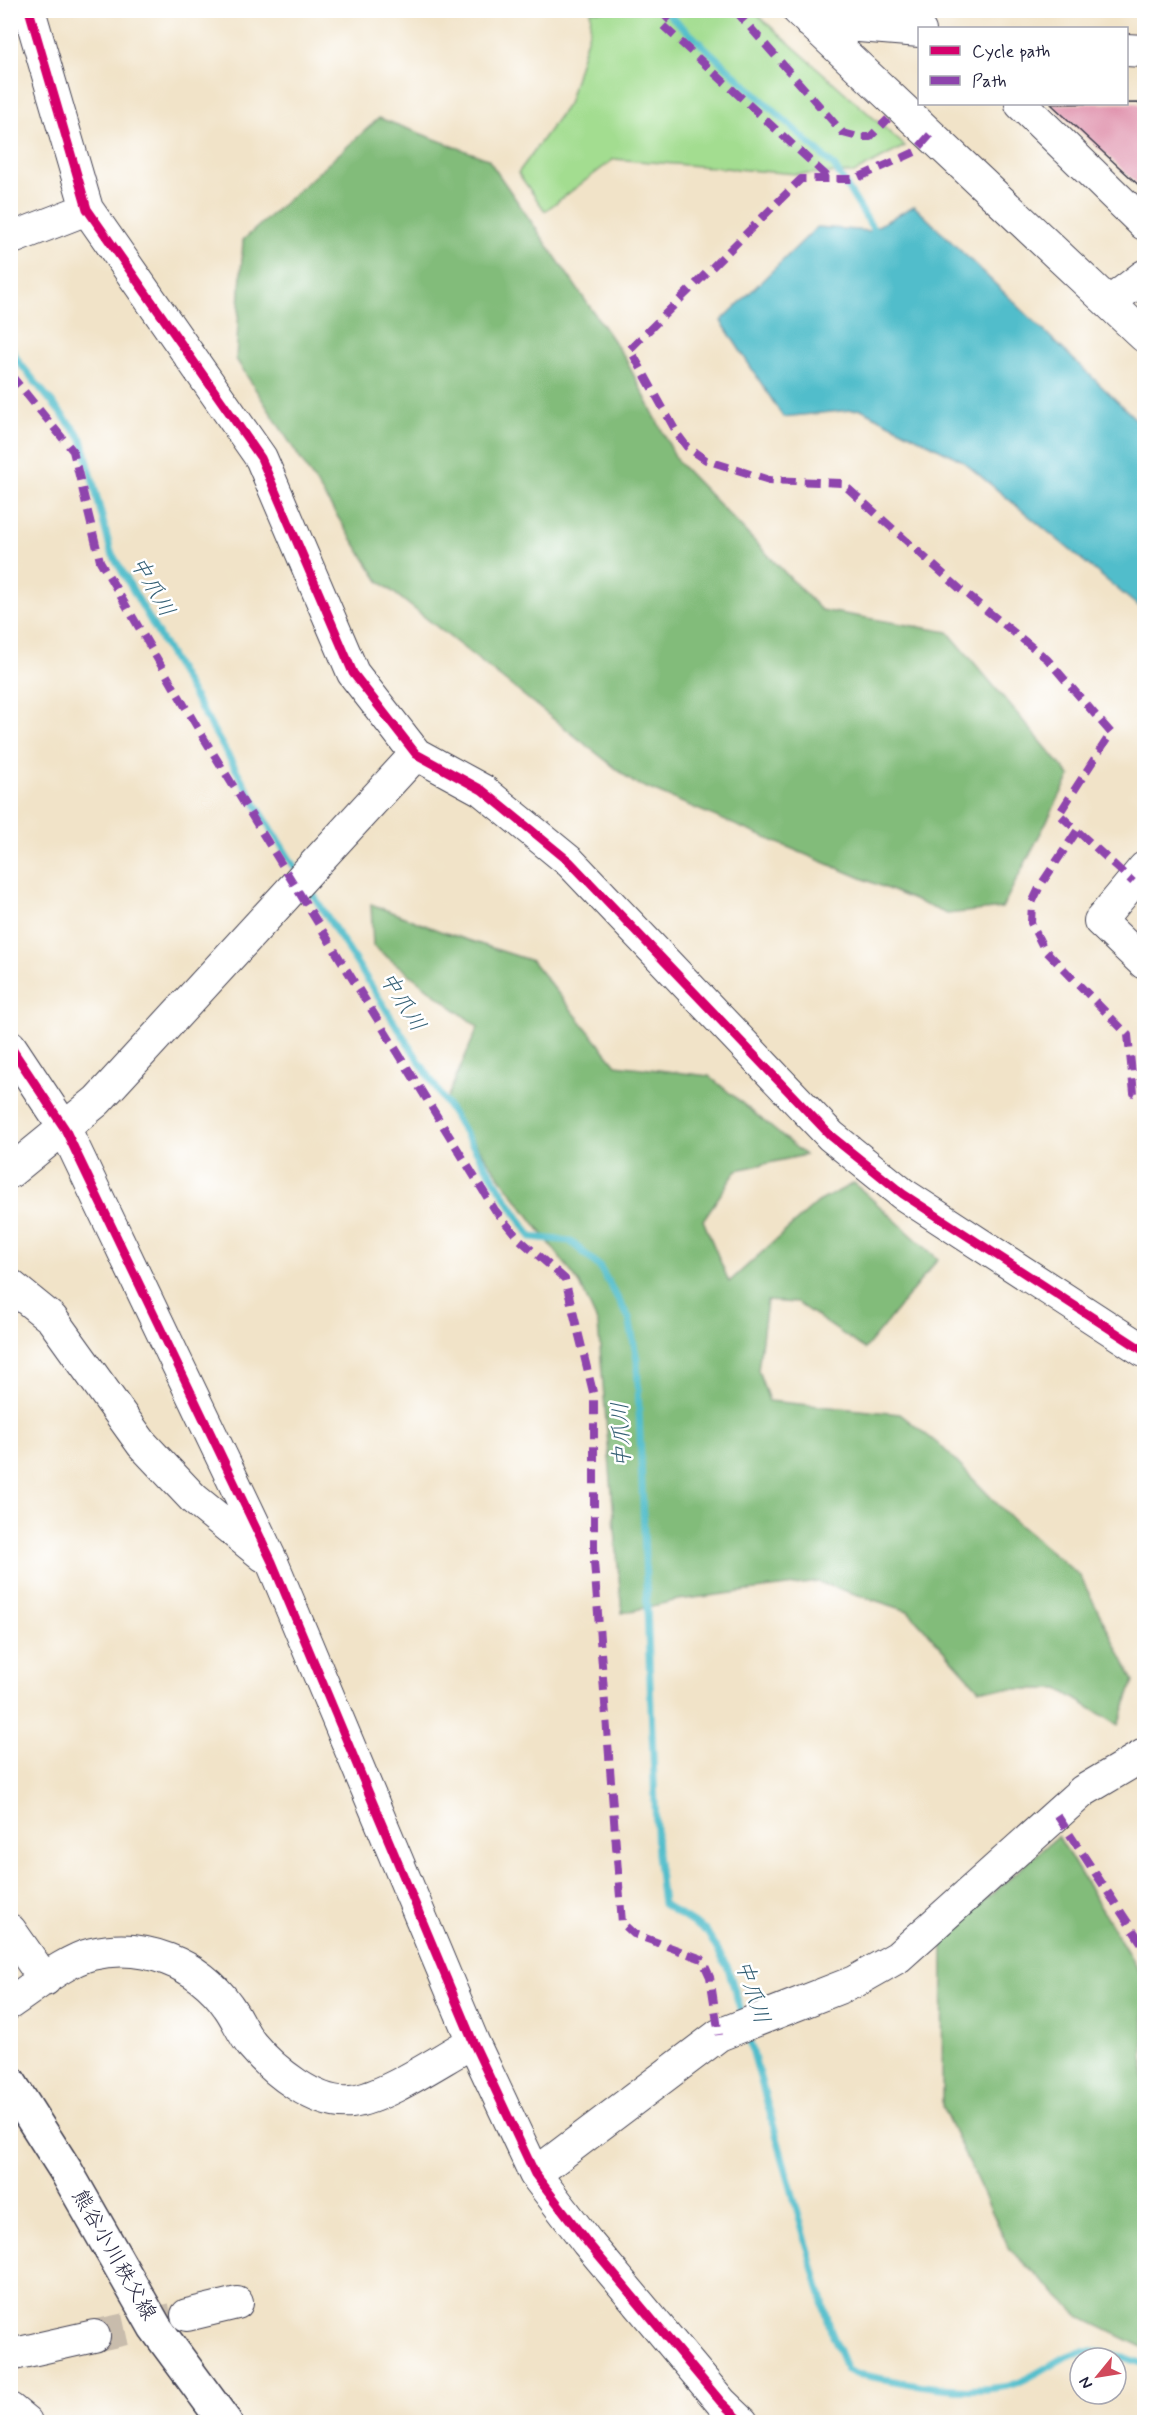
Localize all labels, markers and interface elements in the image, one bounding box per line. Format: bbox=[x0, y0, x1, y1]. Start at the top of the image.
legend bbox=[918, 27, 1128, 105]
text: Cycle path bbox=[972, 40, 1050, 64]
text: Path bbox=[972, 70, 1007, 94]
water label: 中爪川 bbox=[123, 551, 181, 623]
water label: 中爪川 bbox=[373, 967, 431, 1037]
water label: 中爪川 bbox=[607, 1402, 637, 1468]
water label: 中爪川 bbox=[728, 1956, 776, 2028]
street label: 熊谷小川秩父線 bbox=[65, 2184, 163, 2326]
north arrow bbox=[1068, 2346, 1128, 2406]
text: N bbox=[1075, 2373, 1098, 2393]

